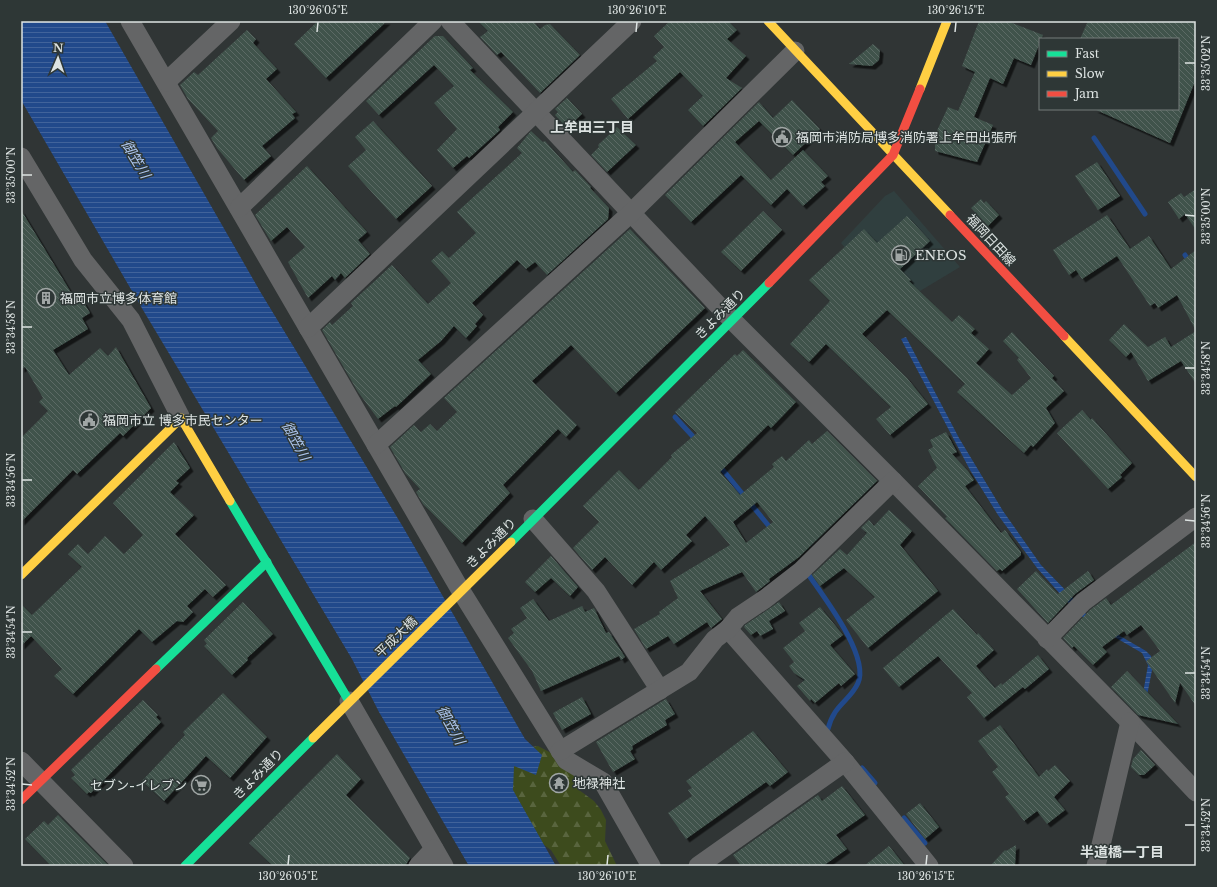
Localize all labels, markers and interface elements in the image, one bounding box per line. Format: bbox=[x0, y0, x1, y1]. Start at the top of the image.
text: 130°26'05"E bbox=[288, 4, 348, 17]
text: 130°26'10"E bbox=[608, 4, 666, 17]
text: 130°26'15"E bbox=[927, 4, 985, 17]
text: 33°35'02"N bbox=[1200, 35, 1213, 91]
north arrow bbox=[38, 38, 78, 78]
legend bbox=[1039, 38, 1179, 110]
text: N bbox=[53, 41, 64, 55]
text: Fast bbox=[1075, 46, 1100, 61]
text: Slow bbox=[1075, 66, 1105, 81]
text: Jam bbox=[1073, 86, 1099, 101]
district label: 上牟田三丁目 bbox=[550, 118, 634, 136]
public building icon: 福岡市消防局博多消防署上牟田出張所 bbox=[771, 126, 793, 148]
place label: 福岡市消防局博多消防署上牟田出張所 bbox=[796, 129, 1017, 146]
water label: 御笠川 bbox=[117, 136, 156, 183]
text: 33°35'00"N bbox=[5, 147, 18, 203]
text: 33°35'00"N bbox=[1200, 188, 1213, 244]
street label: 福岡日田線 bbox=[963, 210, 1019, 270]
fuel station icon: ENEOS bbox=[890, 244, 912, 266]
place label: ENEOS bbox=[915, 247, 966, 264]
street label: きよみ通り bbox=[691, 285, 749, 343]
building icon: 福岡市立博多体育館 bbox=[35, 287, 57, 309]
place label: 福岡市立博多体育館 bbox=[60, 290, 177, 307]
text: 33°34'58"N bbox=[5, 300, 18, 354]
text: 33°34'58"N bbox=[1200, 341, 1213, 395]
public building icon: 福岡市立 博多市民センター bbox=[78, 409, 100, 431]
place label: 福岡市立 博多市民センター bbox=[103, 412, 263, 429]
water label: 御笠川 bbox=[278, 418, 315, 465]
text: 33°34'56"N bbox=[5, 453, 18, 507]
text: 33°34'56"N bbox=[1200, 494, 1213, 548]
street label: きよみ通り bbox=[462, 514, 520, 572]
text: 33°34'54"N bbox=[5, 605, 18, 659]
street label: 平成大橋 bbox=[371, 613, 421, 661]
text: 33°34'54"N bbox=[1200, 646, 1213, 700]
water label: 御笠川 bbox=[433, 702, 470, 749]
street label: きよみ通り bbox=[229, 745, 287, 803]
text: 33°34'52"N bbox=[5, 757, 18, 811]
temple icon: 地禄神社 bbox=[548, 772, 570, 794]
supermarket icon: セブン-イレブン bbox=[190, 774, 212, 796]
place label: 地禄神社 bbox=[573, 775, 625, 792]
place label: セブン-イレブン bbox=[90, 777, 187, 794]
text: 33°34'52"N bbox=[1200, 798, 1213, 852]
district label: 半道橋一丁目 bbox=[1080, 843, 1164, 861]
text: 130°26'05"E bbox=[258, 870, 318, 883]
text: 130°26'10"E bbox=[578, 870, 636, 883]
text: 130°26'15"E bbox=[897, 870, 955, 883]

